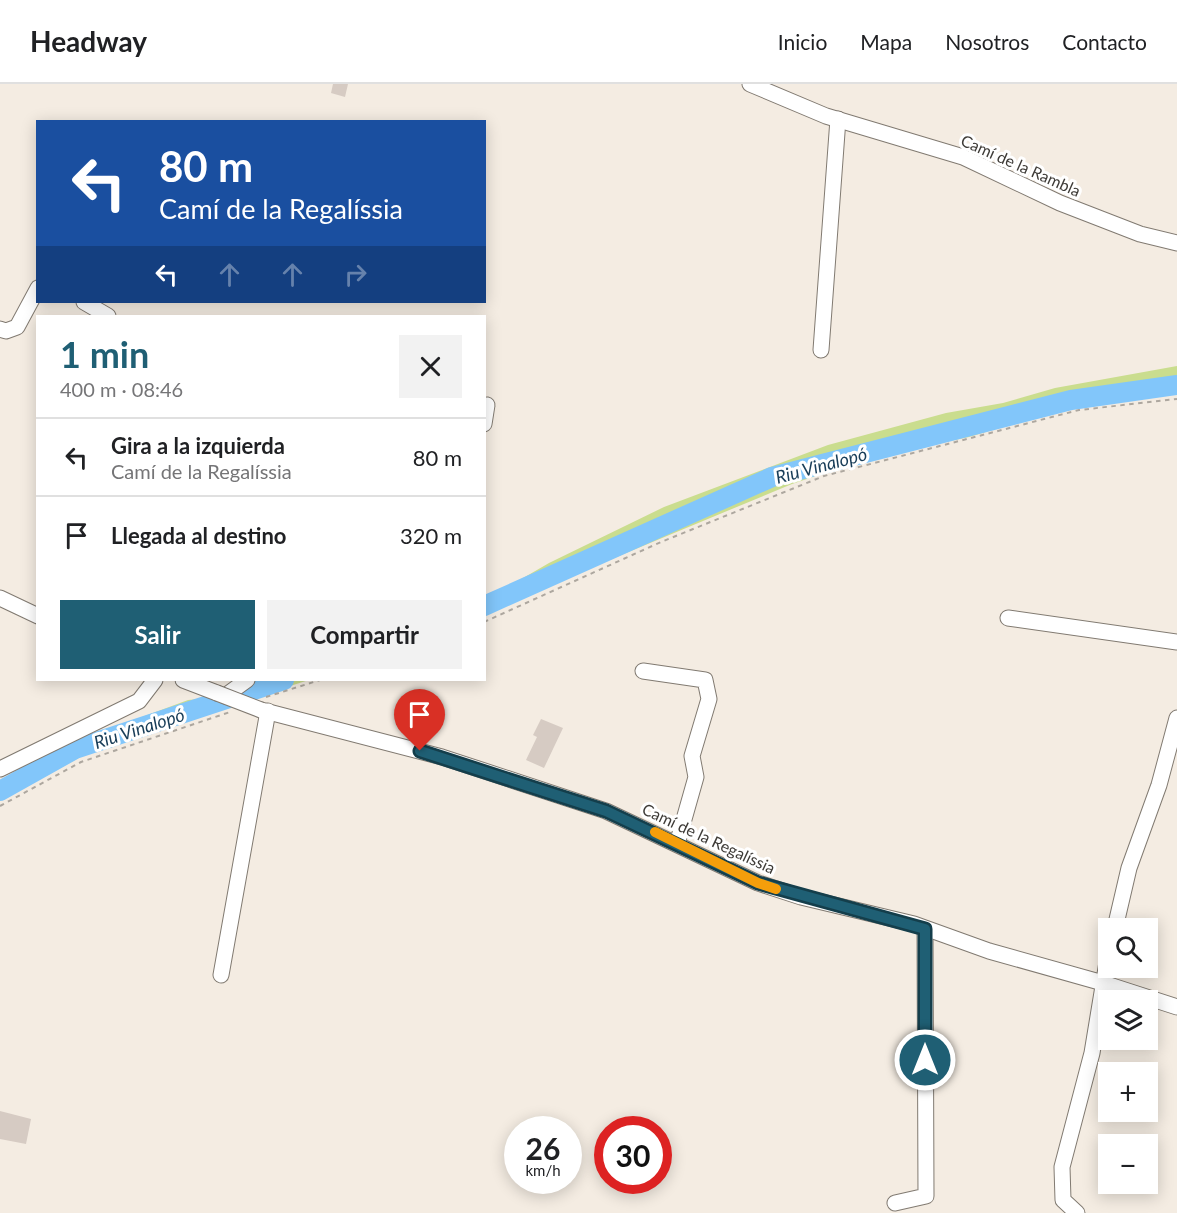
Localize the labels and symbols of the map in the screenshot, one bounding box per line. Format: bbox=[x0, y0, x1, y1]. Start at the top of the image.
street label: Camí de la Rambla bbox=[958, 130, 1084, 200]
water label: Riu Vinalopó bbox=[773, 442, 869, 488]
pin bbox=[394, 689, 445, 751]
water label: Riu Vinalopó bbox=[91, 703, 187, 753]
street label: Camí de la Regalíssia bbox=[639, 799, 779, 877]
position arrow bbox=[893, 1028, 957, 1092]
speed limit sign: 30 bbox=[594, 1116, 672, 1194]

